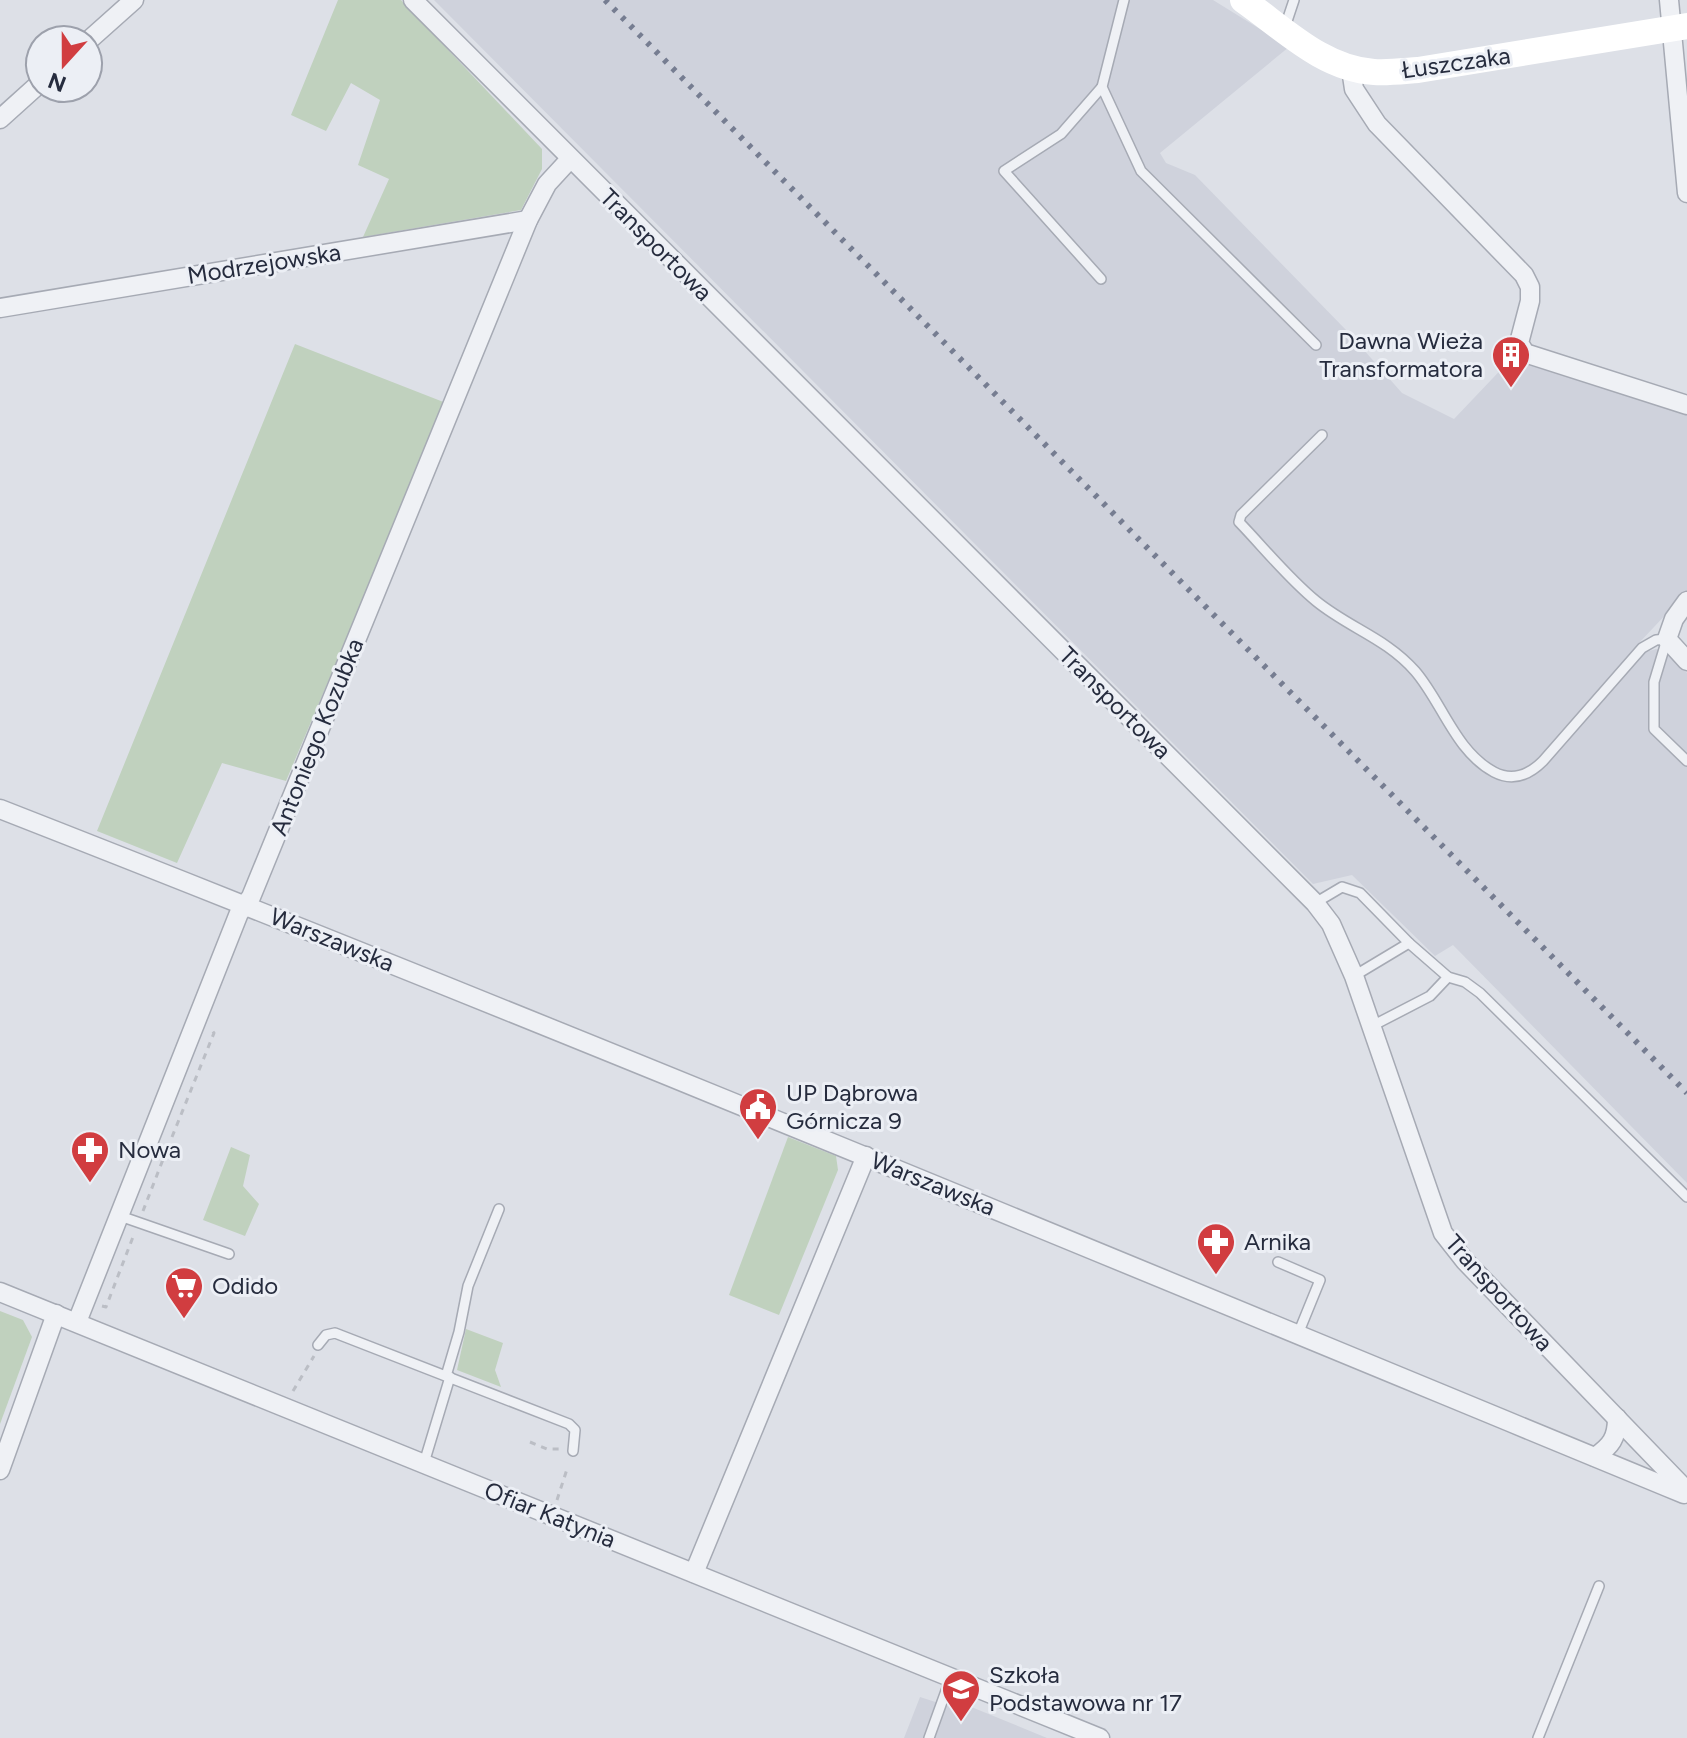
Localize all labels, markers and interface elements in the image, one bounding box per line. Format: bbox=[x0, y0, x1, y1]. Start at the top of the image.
north arrow bbox=[24, 24, 104, 104]
street label: Łuszczaka bbox=[1400, 41, 1512, 84]
text: N bbox=[44, 67, 70, 98]
street label: Transportowa bbox=[594, 183, 718, 307]
street label: Modrzejowska bbox=[185, 237, 343, 290]
place label: Dawna Wieża Transformatora bbox=[1319, 326, 1483, 383]
building icon: Dawna Wieża Transformatora bbox=[1490, 334, 1532, 389]
street label: Antoniego Kozubka bbox=[264, 634, 369, 840]
street label: Transportowa bbox=[1053, 641, 1177, 765]
street label: Warszawska bbox=[266, 902, 398, 978]
place label: UP Dąbrowa Górnicza 9 bbox=[786, 1078, 918, 1135]
public building icon: UP Dąbrowa Górnicza 9 bbox=[737, 1086, 779, 1141]
pharmacy icon: Nowa bbox=[69, 1129, 111, 1184]
place label: Nowa bbox=[118, 1135, 181, 1164]
street label: Warszawska bbox=[867, 1146, 999, 1222]
pharmacy icon: Arnika bbox=[1195, 1221, 1237, 1276]
place label: Arnika bbox=[1244, 1227, 1311, 1256]
street label: Transportowa bbox=[1440, 1228, 1559, 1357]
supermarket icon: Odido bbox=[163, 1265, 205, 1320]
place label: Odido bbox=[212, 1271, 278, 1300]
street label: Ofiar Katynia bbox=[480, 1475, 620, 1554]
place label: Szkoła Podstawowa nr 17 bbox=[989, 1660, 1182, 1717]
school or university icon: Szkoła Podstawowa nr 17 bbox=[940, 1668, 982, 1723]

